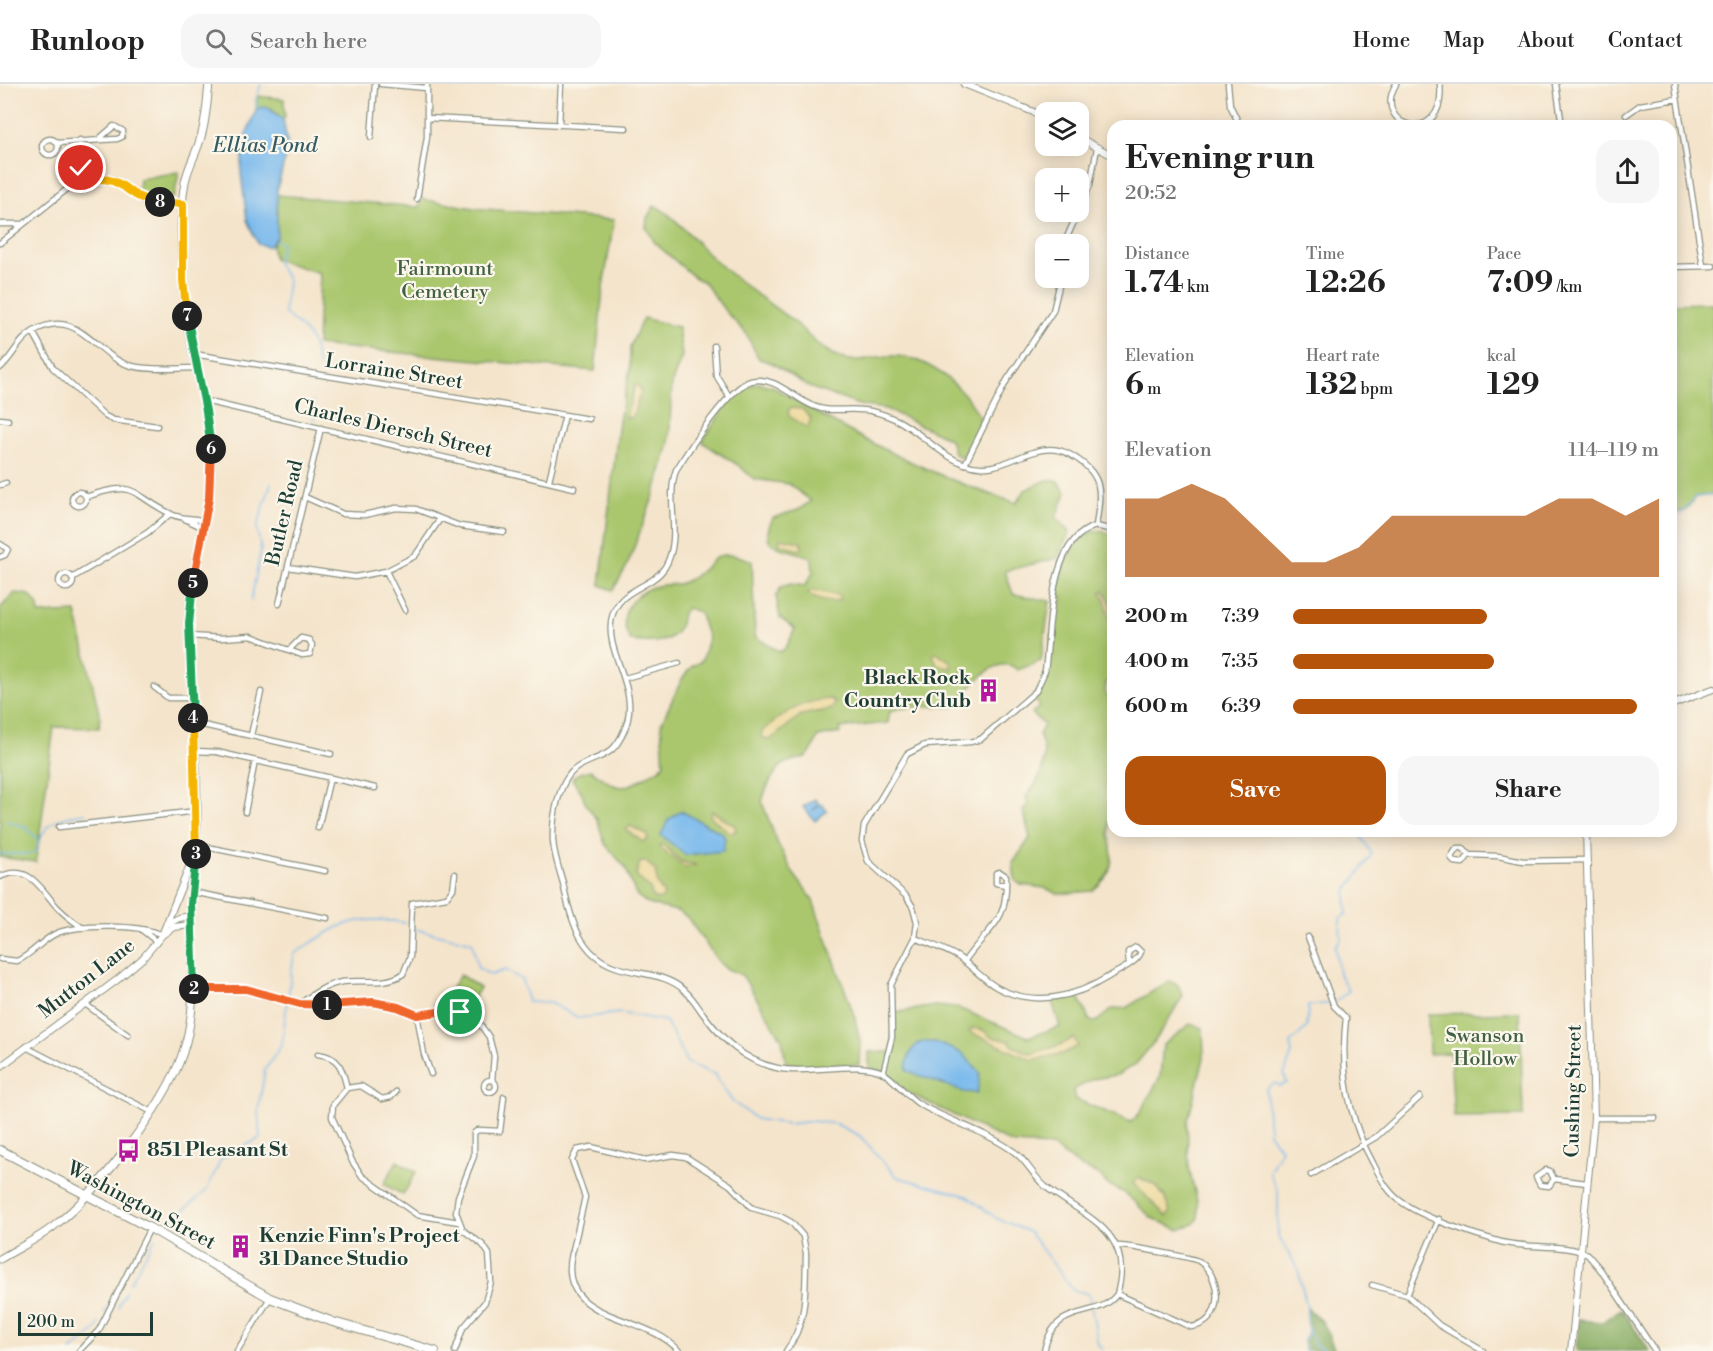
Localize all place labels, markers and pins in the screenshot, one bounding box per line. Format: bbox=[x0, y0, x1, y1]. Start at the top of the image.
pin bbox=[55, 142, 106, 193]
pin: 8 bbox=[145, 187, 175, 217]
pin: 7 bbox=[172, 301, 202, 331]
pin: 6 bbox=[196, 434, 226, 464]
pin: 5 bbox=[178, 568, 208, 598]
place label: Black Rock Country Club bbox=[844, 666, 972, 714]
building icon: Black Rock Country Club bbox=[976, 677, 1002, 703]
pin: 4 bbox=[178, 703, 208, 733]
pin: 3 bbox=[181, 839, 211, 869]
pin: 2 bbox=[179, 974, 209, 1004]
pin bbox=[434, 986, 485, 1037]
pin: 1 bbox=[312, 990, 342, 1020]
bus stop icon: 851 Pleasant St bbox=[116, 1137, 142, 1163]
place label: 851 Pleasant St bbox=[147, 1138, 289, 1163]
place label: Kenzie Finn's Project 31 Dance Studio bbox=[259, 1224, 460, 1272]
building icon: Kenzie Finn's Project 31 Dance Studio bbox=[228, 1234, 254, 1260]

